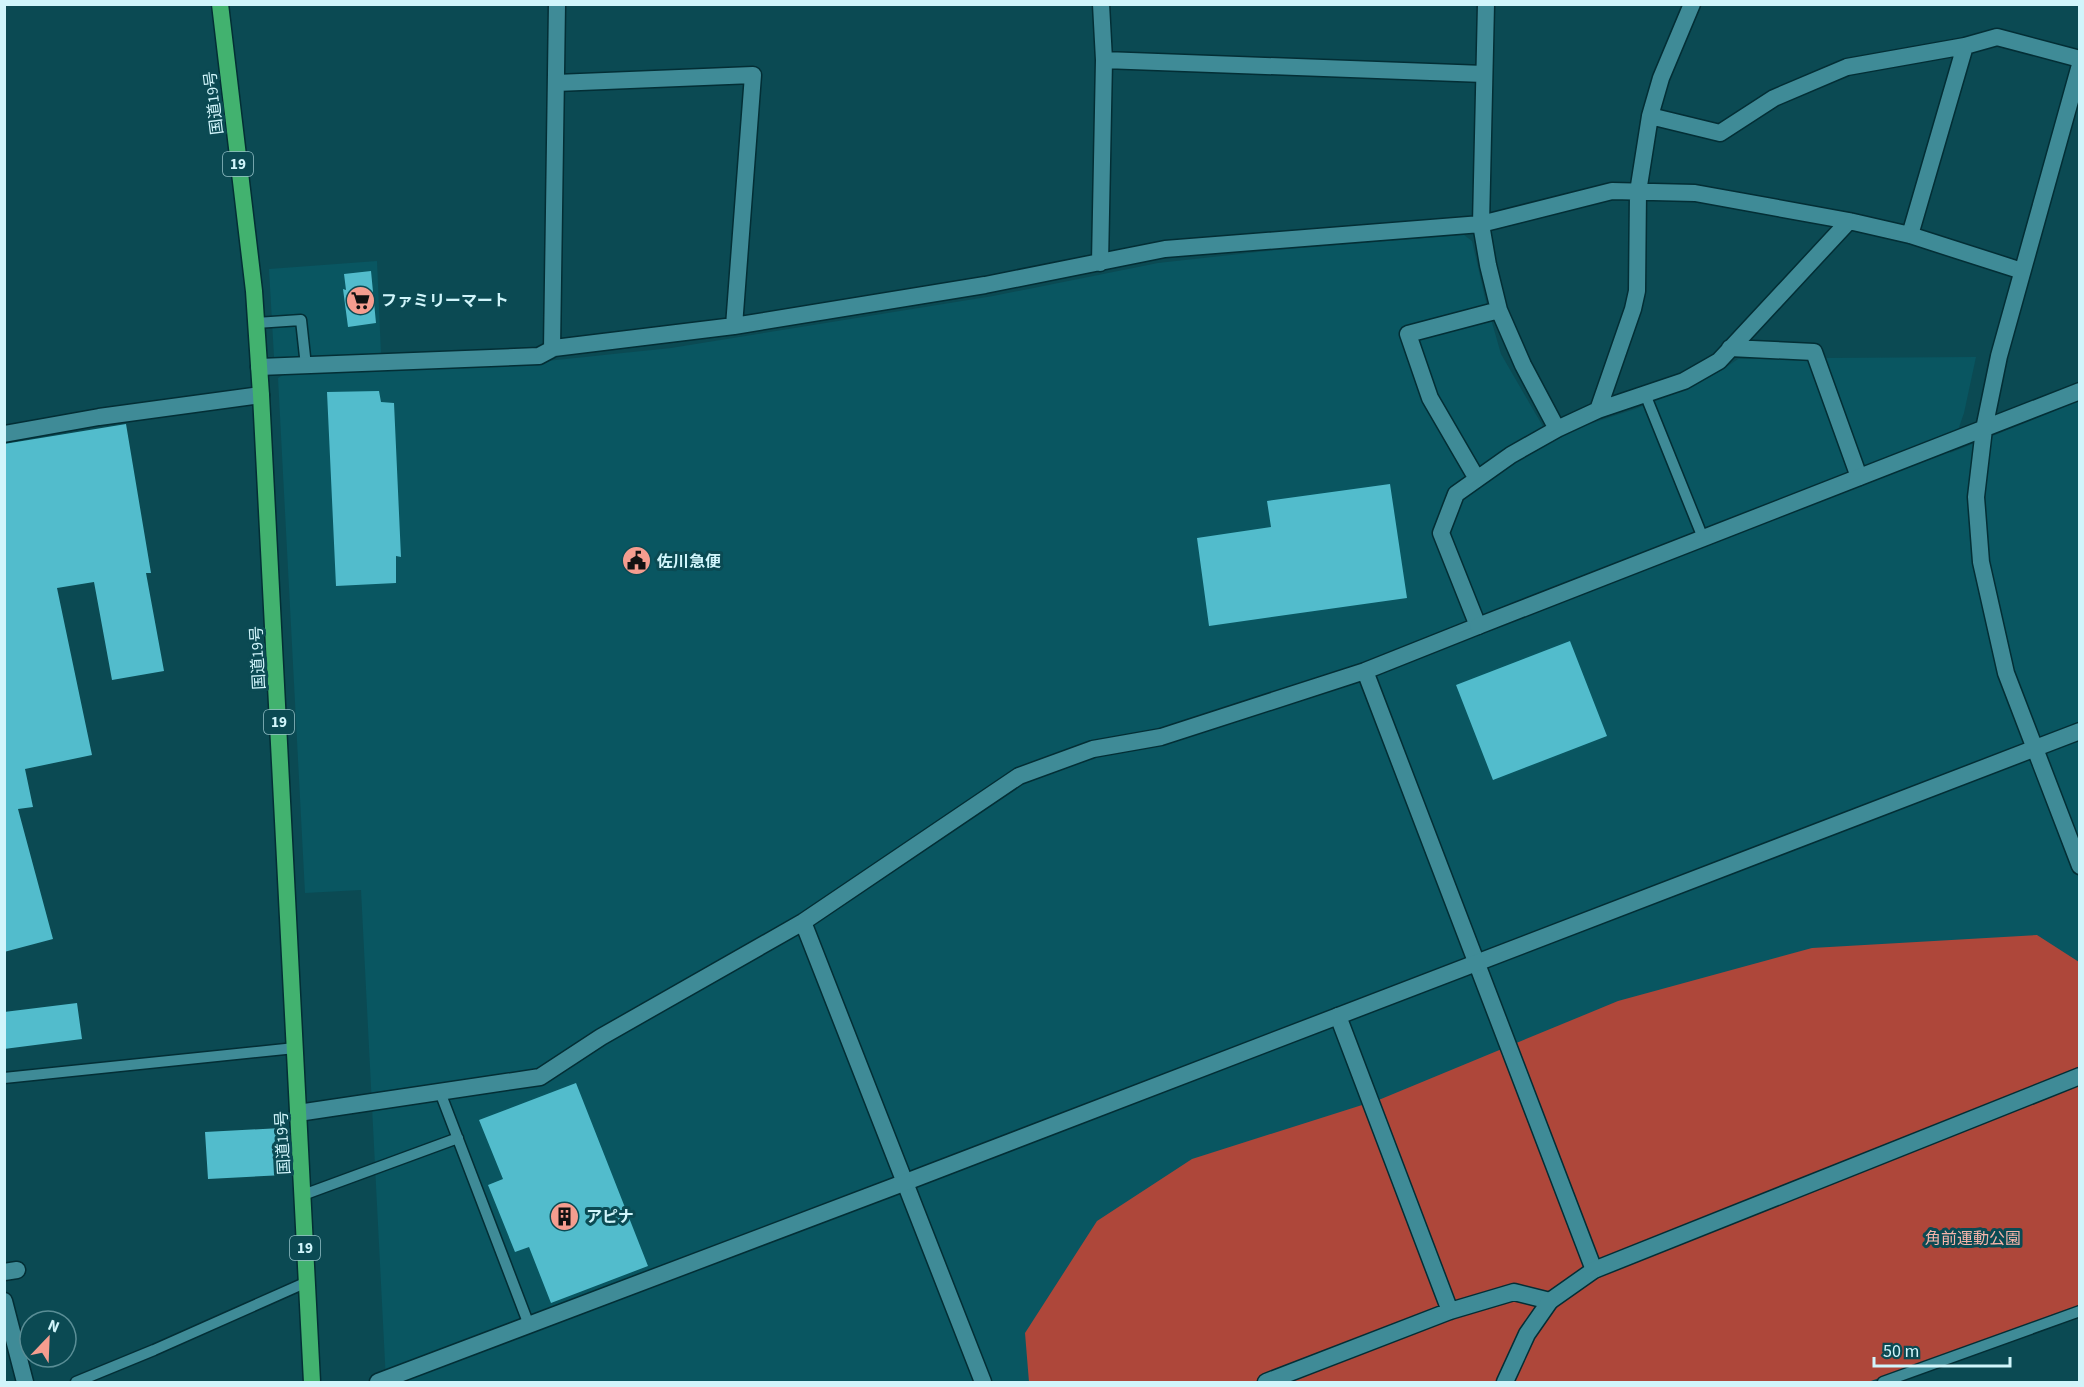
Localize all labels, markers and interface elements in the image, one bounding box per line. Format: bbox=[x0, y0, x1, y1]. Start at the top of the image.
street label: 国道19号 bbox=[199, 70, 229, 136]
road number: 19 bbox=[223, 152, 253, 176]
supermarket icon: ファミリーマート bbox=[344, 284, 376, 316]
place label: ファミリーマート bbox=[381, 290, 509, 312]
public building icon: 佐川急便 bbox=[620, 545, 652, 577]
place label: 佐川急便 bbox=[656, 551, 721, 573]
street label: 国道19号 bbox=[245, 625, 271, 690]
road number: 19 bbox=[264, 710, 294, 734]
street label: 国道19号 bbox=[270, 1110, 296, 1175]
building icon: アピナ bbox=[549, 1200, 581, 1232]
place label: アピナ bbox=[586, 1206, 634, 1228]
park label: 角前運動公園 bbox=[1925, 1228, 2021, 1250]
road number: 19 bbox=[290, 1236, 320, 1260]
north arrow bbox=[18, 1309, 78, 1369]
text: N bbox=[44, 1314, 63, 1338]
scale bar bbox=[1874, 1330, 2010, 1368]
text: 50 m bbox=[1883, 1339, 1919, 1364]

